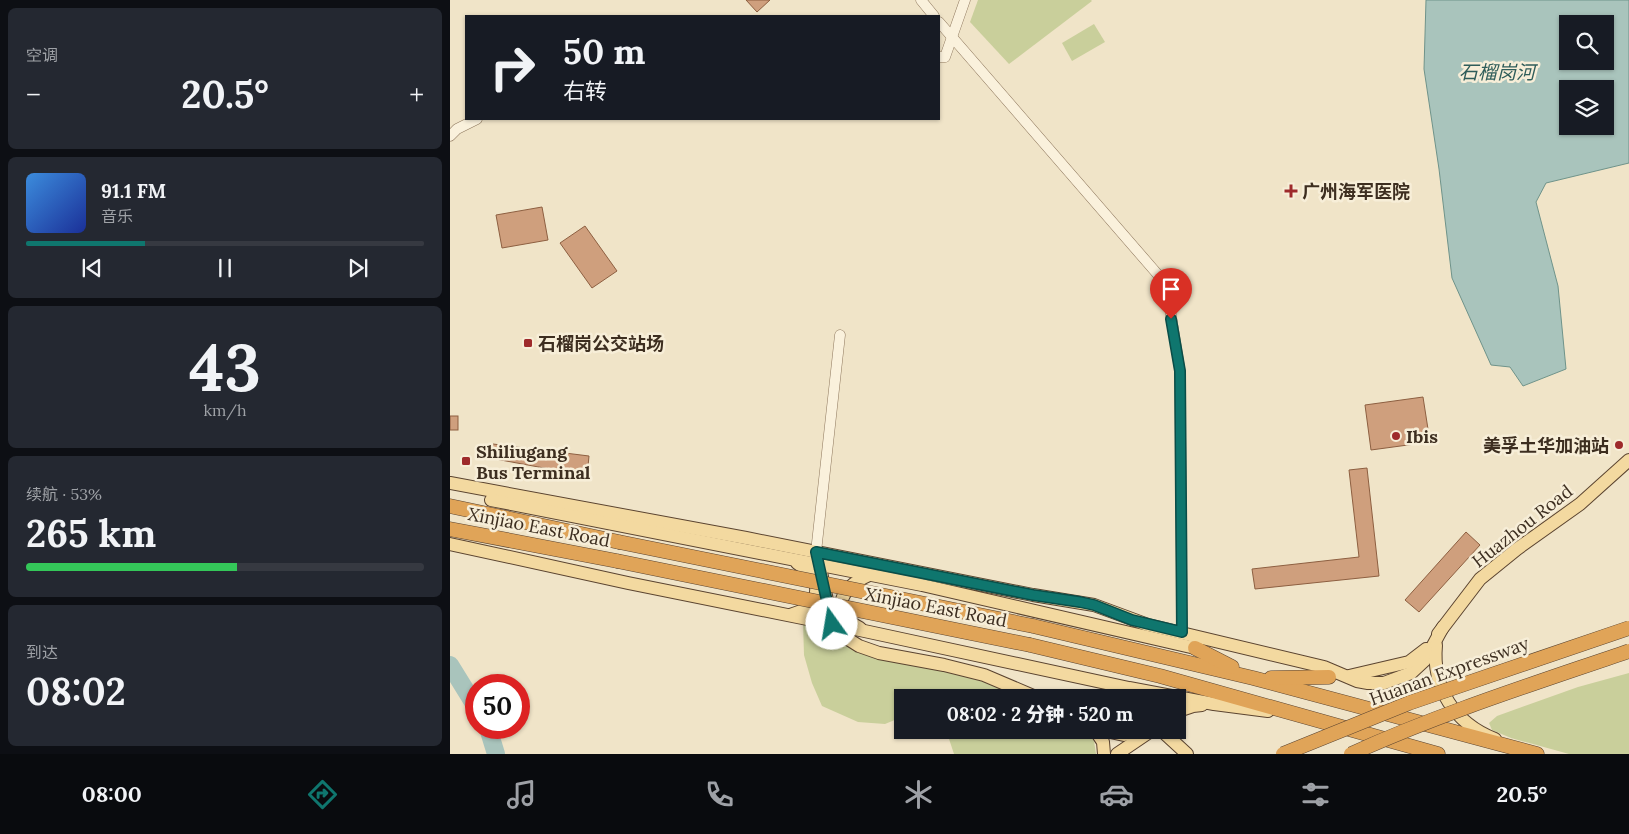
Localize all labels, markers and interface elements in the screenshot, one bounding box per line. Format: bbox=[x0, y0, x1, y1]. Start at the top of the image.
map controls bbox=[1559, 15, 1614, 135]
button: search bbox=[1559, 15, 1614, 70]
text: 50 m bbox=[563, 29, 646, 74]
icon: right bbox=[480, 35, 545, 100]
text: 空调 bbox=[26, 45, 58, 65]
water label: 石榴岗河 bbox=[1459, 60, 1539, 84]
text: 20.5° bbox=[181, 70, 269, 118]
text: − bbox=[26, 77, 41, 113]
text: + bbox=[409, 77, 424, 113]
text: 右转 bbox=[563, 77, 607, 105]
button: layers bbox=[1559, 80, 1614, 135]
text: 91.1 FM bbox=[101, 179, 166, 203]
place label: 广州海军医院 bbox=[1302, 180, 1410, 203]
marker: 广州海军医院 bbox=[1284, 184, 1298, 198]
text: 音乐 bbox=[101, 206, 133, 226]
icon: previous bbox=[78, 254, 106, 282]
icon: pause bbox=[211, 254, 239, 282]
icon: next bbox=[344, 254, 372, 282]
pin bbox=[1150, 268, 1192, 319]
icon: arrive bbox=[1157, 275, 1185, 303]
text: 43 bbox=[189, 326, 261, 409]
place label: 石榴岗公交站场 bbox=[538, 332, 664, 355]
marker: 石榴岗公交站场 bbox=[522, 337, 534, 349]
text: km/h bbox=[203, 400, 247, 420]
place label: Ibis bbox=[1406, 425, 1438, 448]
marker: Ibis bbox=[1390, 430, 1402, 442]
place label: 美孚土华加油站 bbox=[1483, 434, 1609, 457]
marker: 美孚土华加油站 bbox=[1613, 439, 1625, 451]
place label: Shiliugang Bus Terminal bbox=[476, 440, 591, 484]
marker: Shiliugang Bus Terminal bbox=[460, 455, 472, 467]
street label: Huazhou Road bbox=[1467, 479, 1577, 572]
text: 续航 · 53% bbox=[26, 484, 102, 504]
street label: Xinjiao East Road bbox=[466, 502, 612, 552]
text: 265 km bbox=[26, 509, 156, 557]
street label: Xinjiao East Road bbox=[863, 582, 1009, 632]
position arrow bbox=[805, 597, 857, 649]
street label: Huanan Expressway bbox=[1366, 631, 1532, 711]
text: 到达 bbox=[26, 642, 58, 662]
text: 08:02 bbox=[26, 667, 126, 715]
speed limit sign: 50 bbox=[465, 674, 530, 739]
text: 08:02 · 2 分钟 · 520 m bbox=[947, 702, 1133, 726]
icon: directions bbox=[305, 777, 340, 812]
icon: music bbox=[504, 777, 539, 812]
icon: phone bbox=[702, 777, 737, 812]
icon: climate bbox=[901, 777, 936, 812]
icon: car bbox=[1099, 777, 1134, 812]
icon: filters bbox=[1298, 777, 1333, 812]
text: 08:00 bbox=[82, 780, 142, 808]
text: 20.5° bbox=[1496, 780, 1547, 808]

